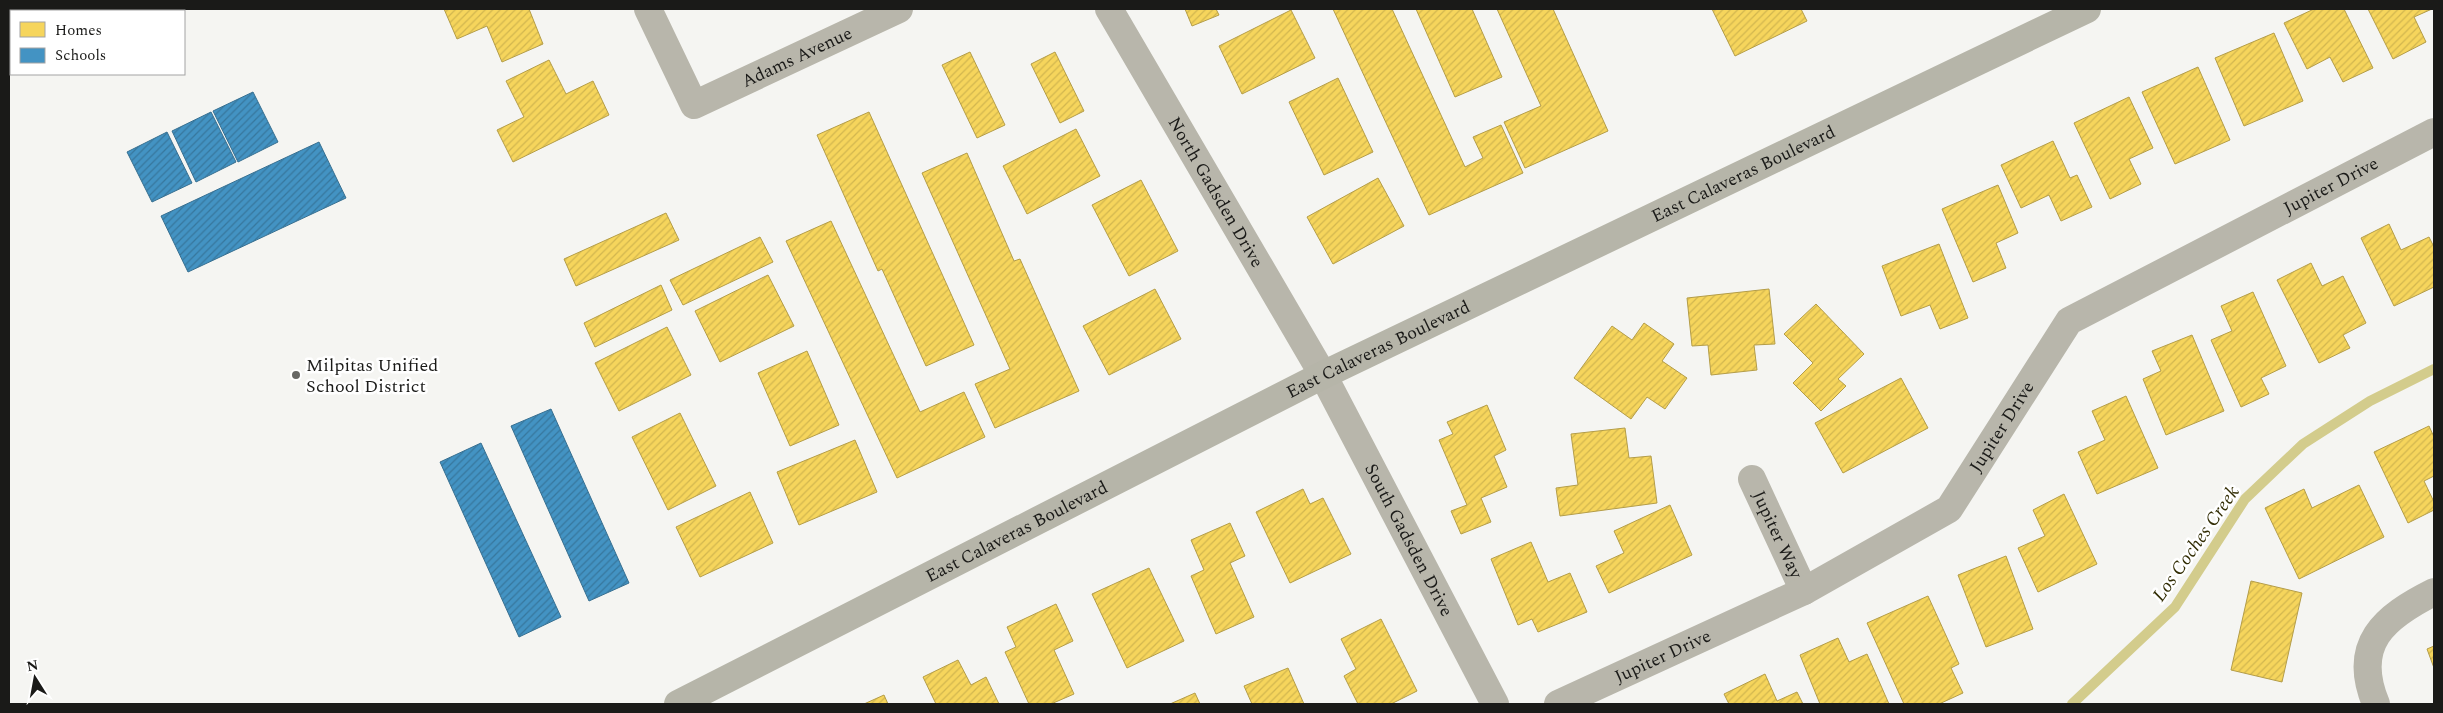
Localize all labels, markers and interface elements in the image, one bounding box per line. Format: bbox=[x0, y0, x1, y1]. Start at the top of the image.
legend bbox=[10, 10, 185, 75]
text: Homes bbox=[55, 19, 102, 42]
street label: Adams Avenue bbox=[737, 20, 857, 95]
text: Schools bbox=[55, 44, 106, 67]
street label: North Gadsden Drive bbox=[1161, 112, 1270, 273]
street label: East Calaveras Boulevard bbox=[1647, 118, 1840, 230]
street label: Jupiter Drive bbox=[2279, 150, 2383, 222]
street label: East Calaveras Boulevard bbox=[1282, 293, 1475, 406]
place label: Milpitas Unified School District bbox=[306, 352, 438, 400]
marker: Milpitas Unified School District bbox=[290, 369, 302, 381]
street label: Jupiter Drive bbox=[1963, 376, 2041, 478]
street label: South Gadsden Drive bbox=[1358, 459, 1460, 621]
street label: East Calaveras Boulevard bbox=[921, 474, 1113, 590]
water label: Los Coches Creek bbox=[2145, 480, 2247, 608]
street label: Jupiter Way bbox=[1745, 486, 1810, 584]
street label: Jupiter Drive bbox=[1610, 623, 1715, 690]
north arrow bbox=[10, 653, 60, 703]
text: N bbox=[25, 654, 40, 677]

